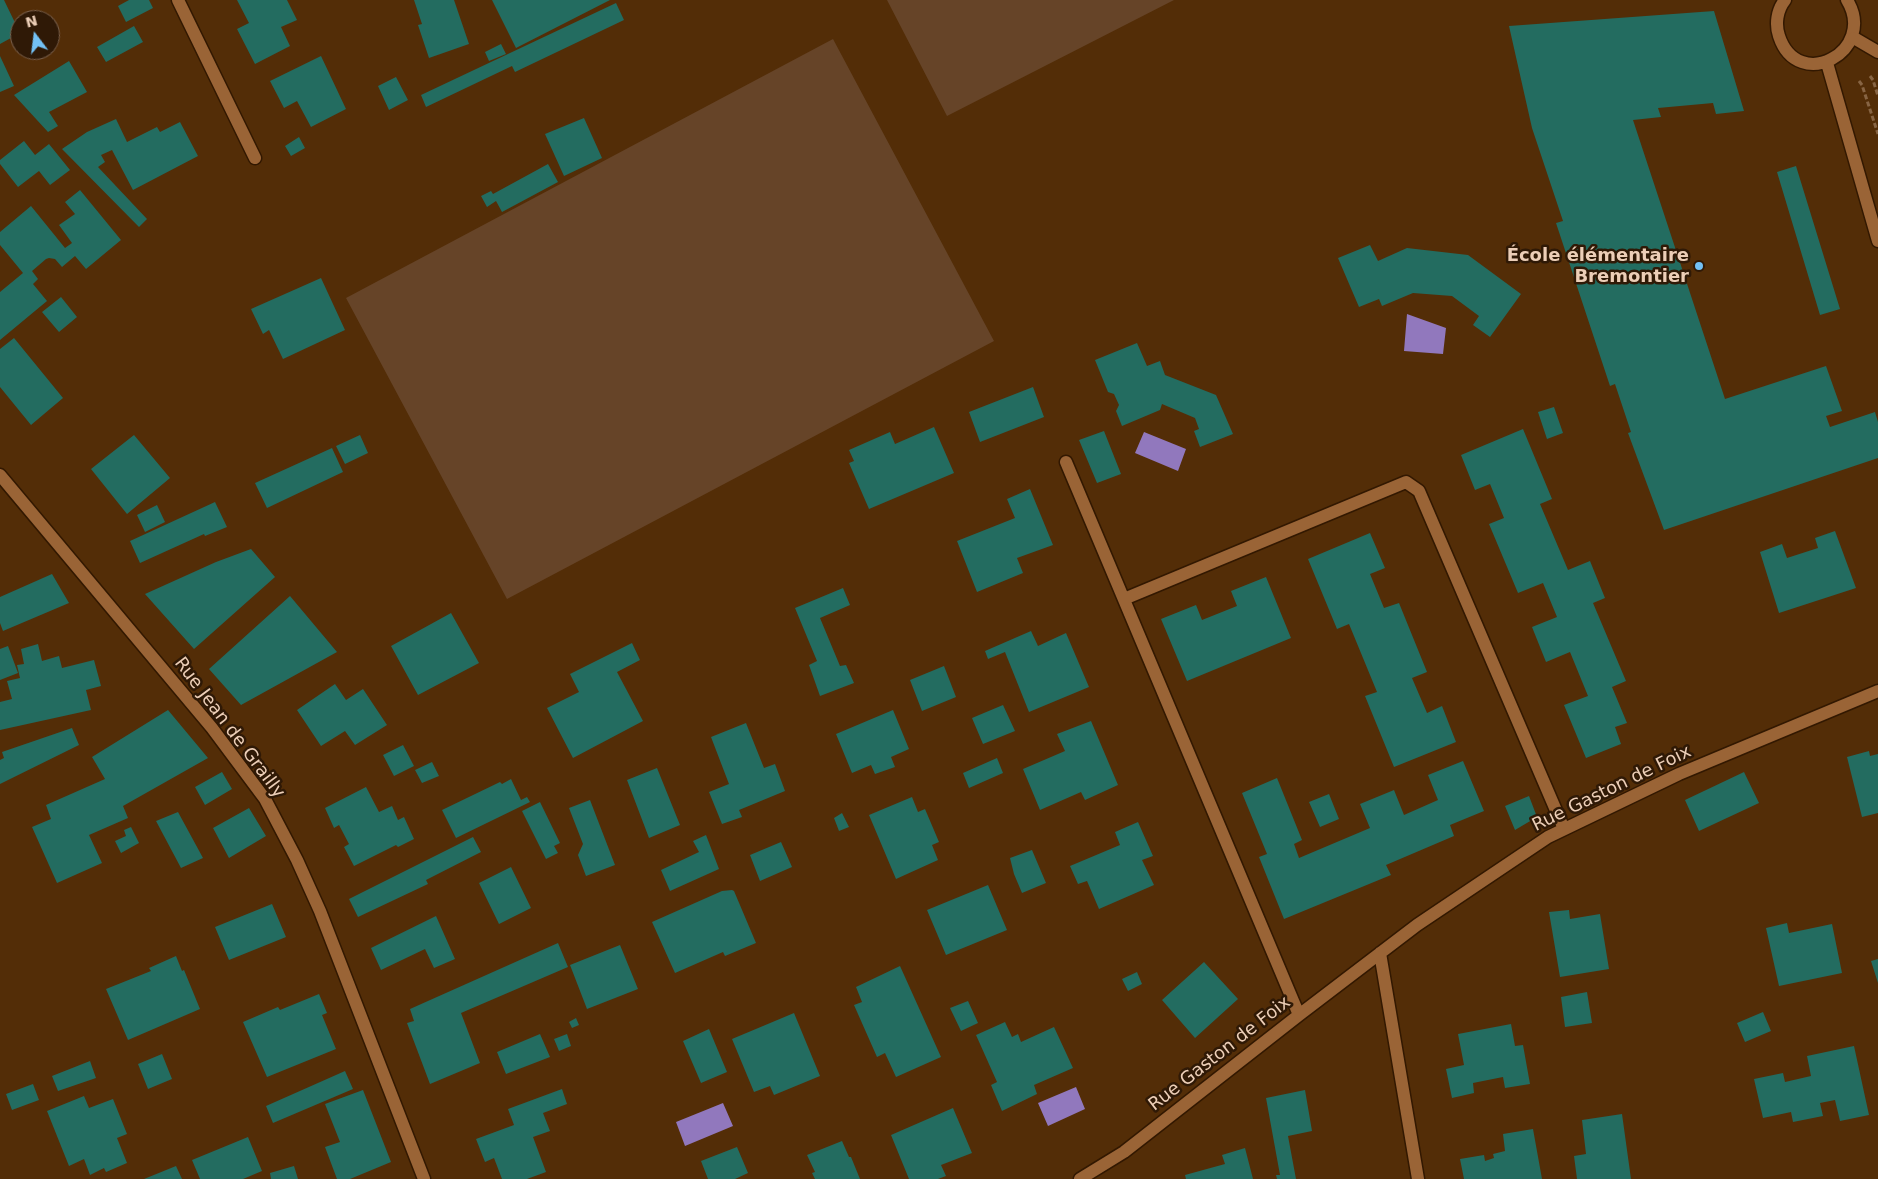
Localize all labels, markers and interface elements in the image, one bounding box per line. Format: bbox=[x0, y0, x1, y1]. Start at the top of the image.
north arrow bbox=[10, 10, 60, 60]
text: N bbox=[24, 12, 39, 31]
place label: École élémentaire Bremontier bbox=[1507, 245, 1689, 288]
marker: École élémentaire Bremontier bbox=[1693, 260, 1705, 272]
street label: Rue Jean de Grailly bbox=[169, 653, 289, 803]
street label: Rue Gaston de Foix bbox=[1529, 741, 1695, 837]
street label: Rue Gaston de Foix bbox=[1145, 992, 1295, 1116]

